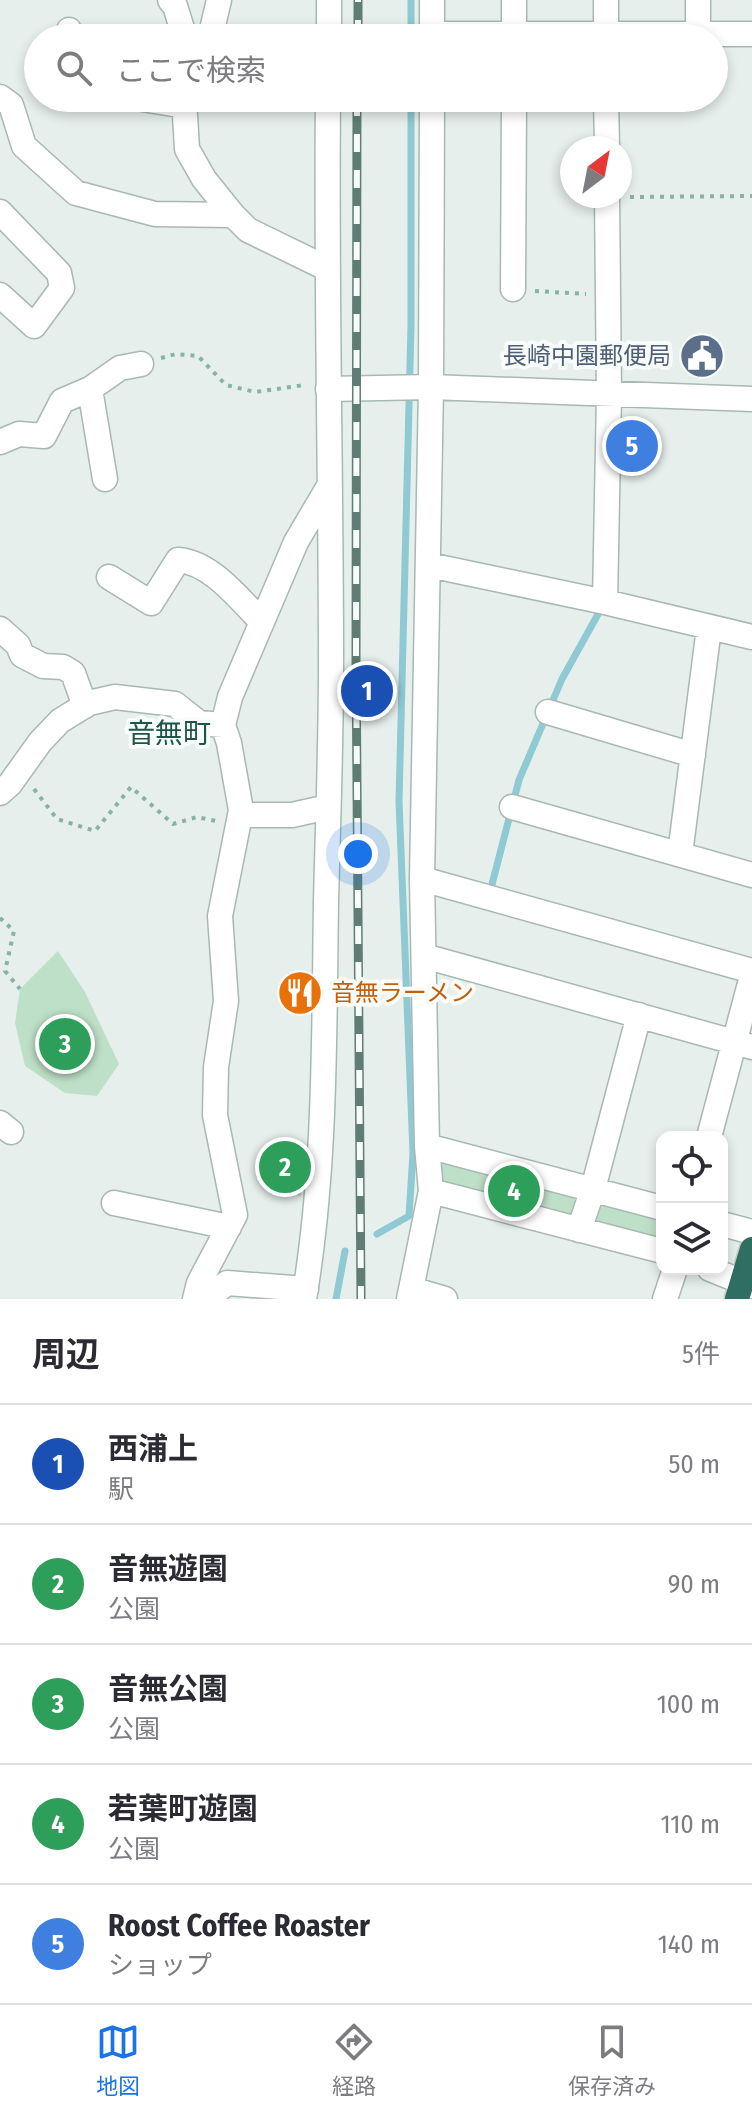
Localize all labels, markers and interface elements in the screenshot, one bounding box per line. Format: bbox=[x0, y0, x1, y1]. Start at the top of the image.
search box bbox=[24, 24, 728, 112]
icon: search bbox=[52, 46, 96, 90]
text: ここで検索 bbox=[116, 53, 266, 89]
north arrow bbox=[560, 136, 632, 208]
public building icon: 長崎中園郵便局 bbox=[678, 332, 726, 380]
place label: 長崎中園郵便局 bbox=[503, 342, 671, 370]
pin: 5 bbox=[606, 416, 658, 476]
pin: 1 bbox=[341, 661, 393, 721]
district label: 音無町 bbox=[127, 717, 211, 750]
your location bbox=[338, 834, 378, 874]
restaurant icon: 音無ラーメン bbox=[276, 969, 324, 1017]
place label: 音無ラーメン bbox=[331, 979, 474, 1007]
pin: 3 bbox=[39, 1014, 91, 1074]
map controls bbox=[656, 1131, 728, 1275]
button: locate bbox=[656, 1131, 728, 1203]
pin: 2 bbox=[259, 1137, 311, 1197]
pin: 4 bbox=[488, 1161, 540, 1221]
button: layers bbox=[656, 1203, 728, 1275]
text: 周辺 bbox=[32, 1334, 100, 1375]
text: 5件 bbox=[682, 1339, 720, 1370]
text: 西浦上 bbox=[108, 1431, 198, 1467]
text: 1 bbox=[53, 1449, 64, 1480]
text: 50 m bbox=[668, 1449, 720, 1480]
text: 駅 bbox=[108, 1474, 134, 1505]
text: 音無遊園 bbox=[108, 1551, 228, 1587]
text: 2 bbox=[52, 1569, 64, 1600]
text: 90 m bbox=[668, 1569, 720, 1600]
text: 公園 bbox=[108, 1594, 160, 1625]
text: 音無公園 bbox=[108, 1671, 228, 1707]
text: 3 bbox=[52, 1689, 64, 1720]
text: 100 m bbox=[657, 1689, 720, 1720]
text: 公園 bbox=[108, 1714, 160, 1745]
text: 若葉町遊園 bbox=[108, 1791, 258, 1827]
text: 4 bbox=[51, 1809, 65, 1840]
text: 110 m bbox=[660, 1809, 720, 1840]
text: 公園 bbox=[108, 1834, 160, 1865]
text: Roost Coffee Roaster bbox=[108, 1908, 370, 1944]
text: 5 bbox=[52, 1929, 64, 1960]
text: 140 m bbox=[658, 1929, 720, 1960]
text: ショップ bbox=[108, 1950, 212, 1981]
tab: 地図 bbox=[96, 2020, 140, 2100]
tab: 経路 bbox=[332, 2020, 376, 2100]
tab: 保存済み bbox=[568, 2020, 656, 2100]

